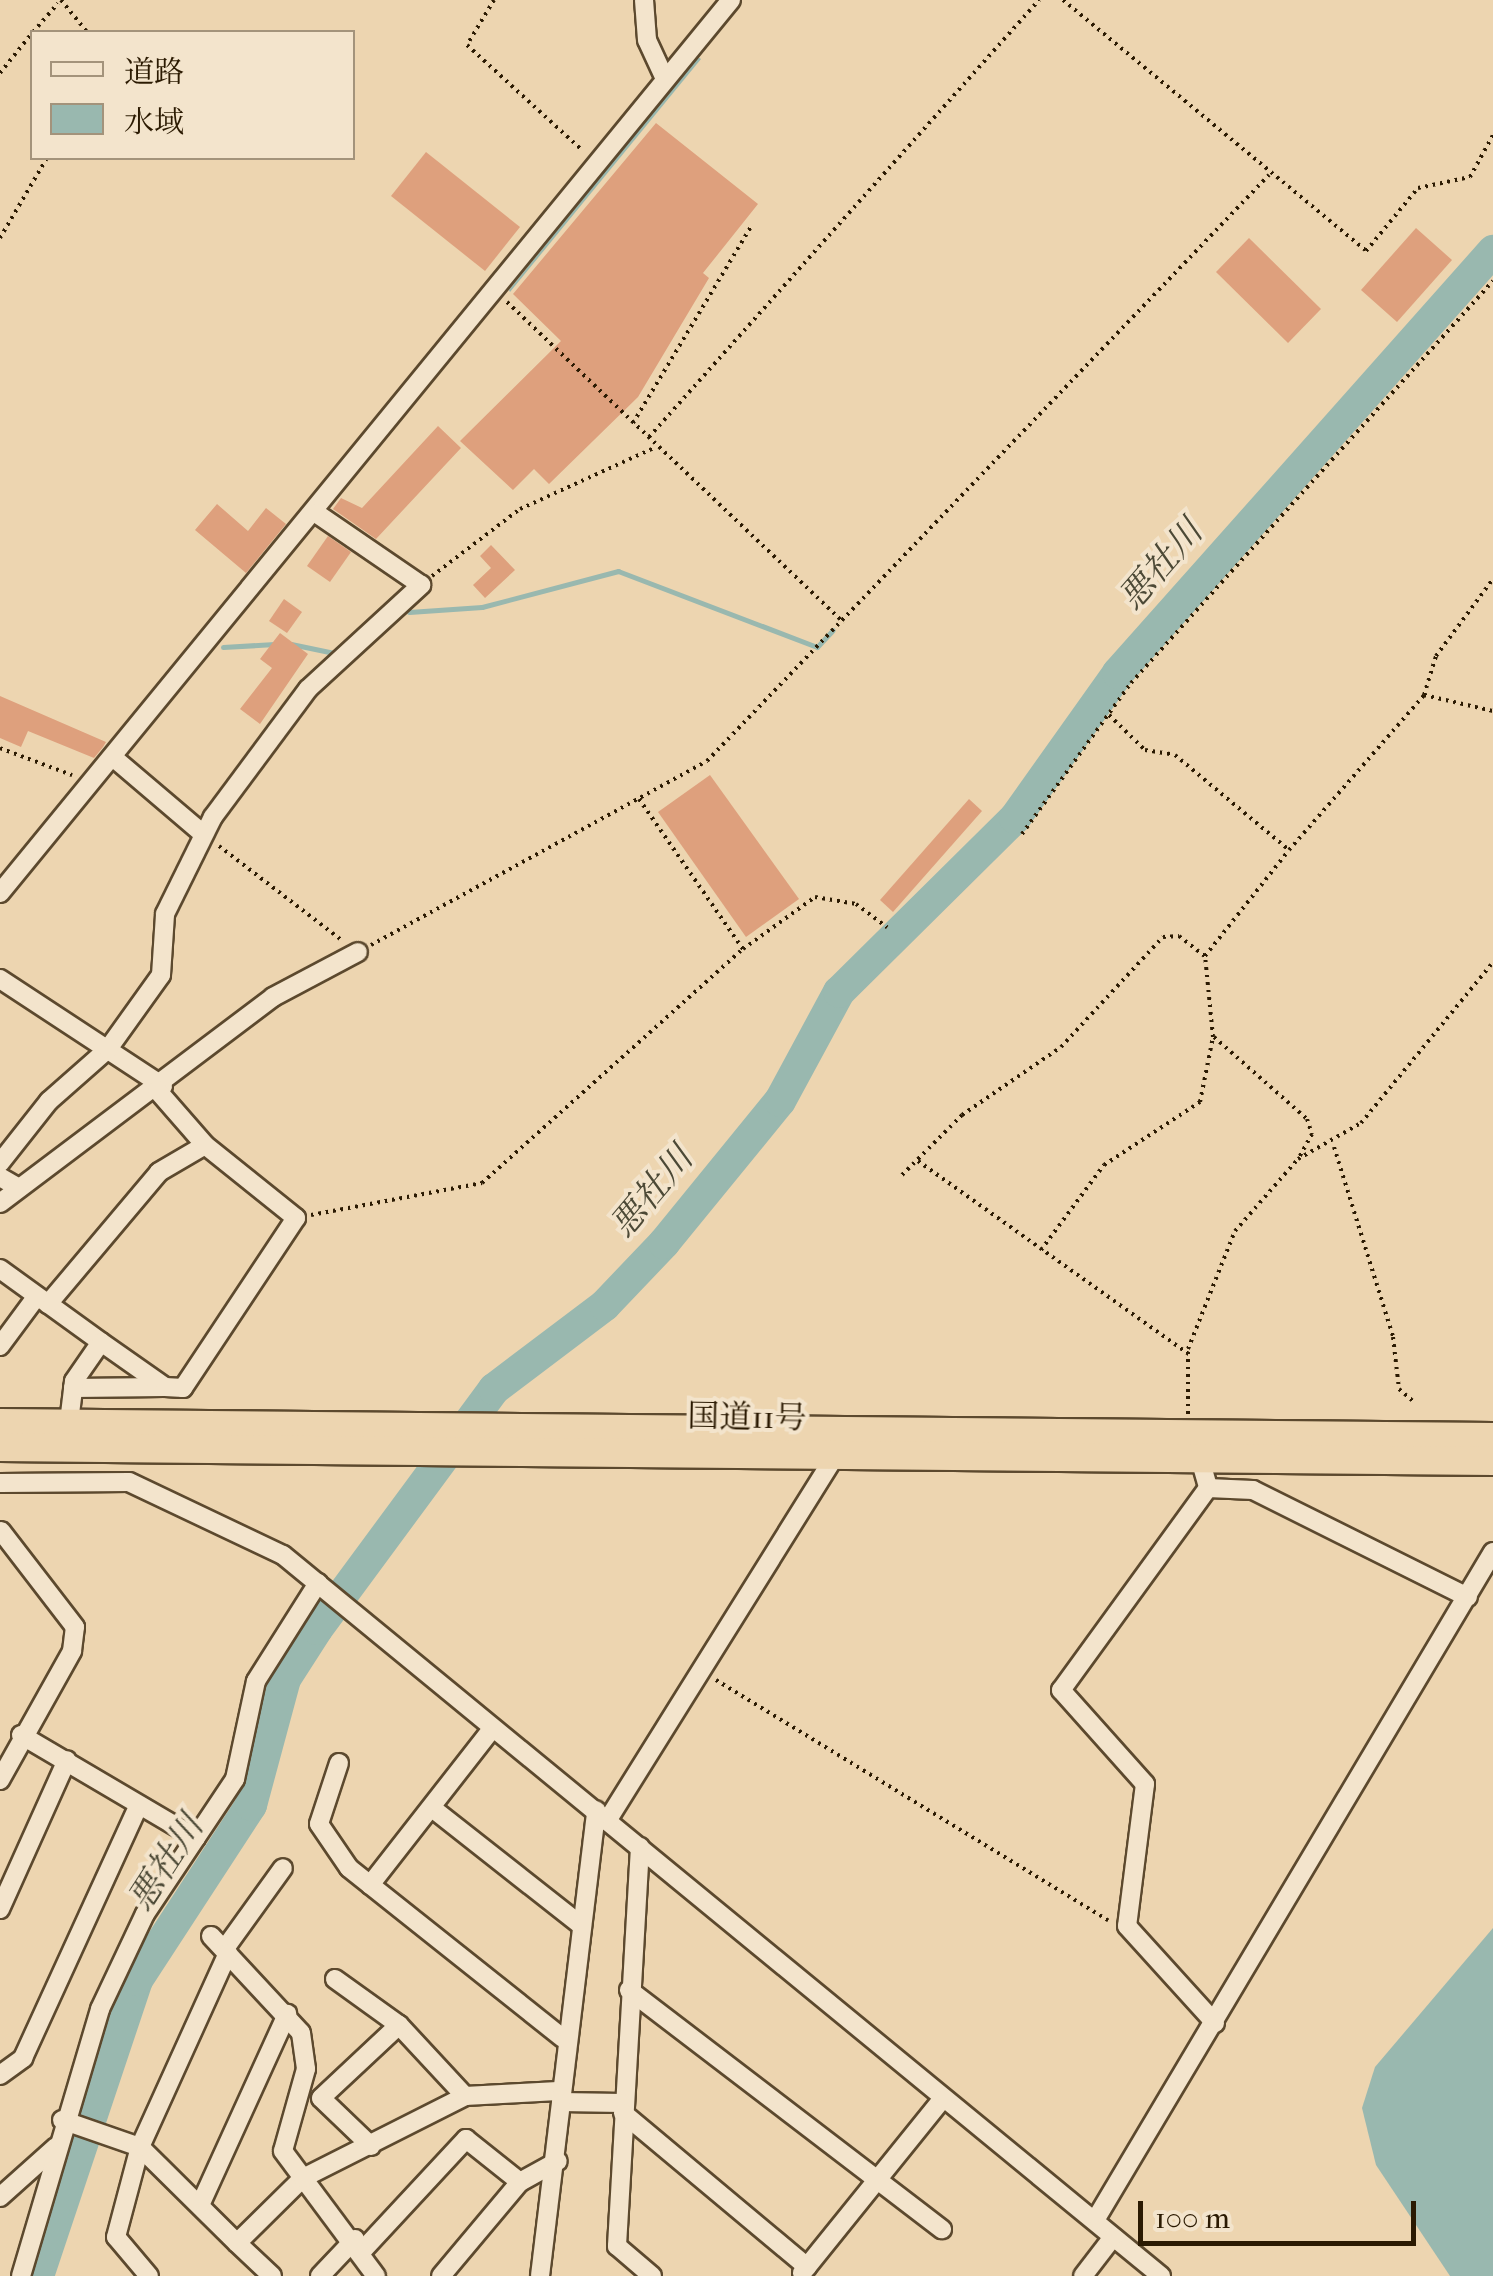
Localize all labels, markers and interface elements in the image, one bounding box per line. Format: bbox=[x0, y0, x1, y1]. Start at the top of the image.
legend bbox=[30, 30, 355, 160]
text: 道路 bbox=[124, 55, 184, 90]
text: 水域 bbox=[124, 105, 184, 140]
water label: 悪社川 bbox=[1111, 512, 1211, 618]
water label: 悪社川 bbox=[602, 1138, 702, 1246]
street label: 国道11号 bbox=[687, 1398, 807, 1438]
water label: 悪社川 bbox=[120, 1808, 212, 1918]
scale bar bbox=[1143, 2181, 1420, 2243]
text: 100 m bbox=[1155, 2201, 1230, 2236]

